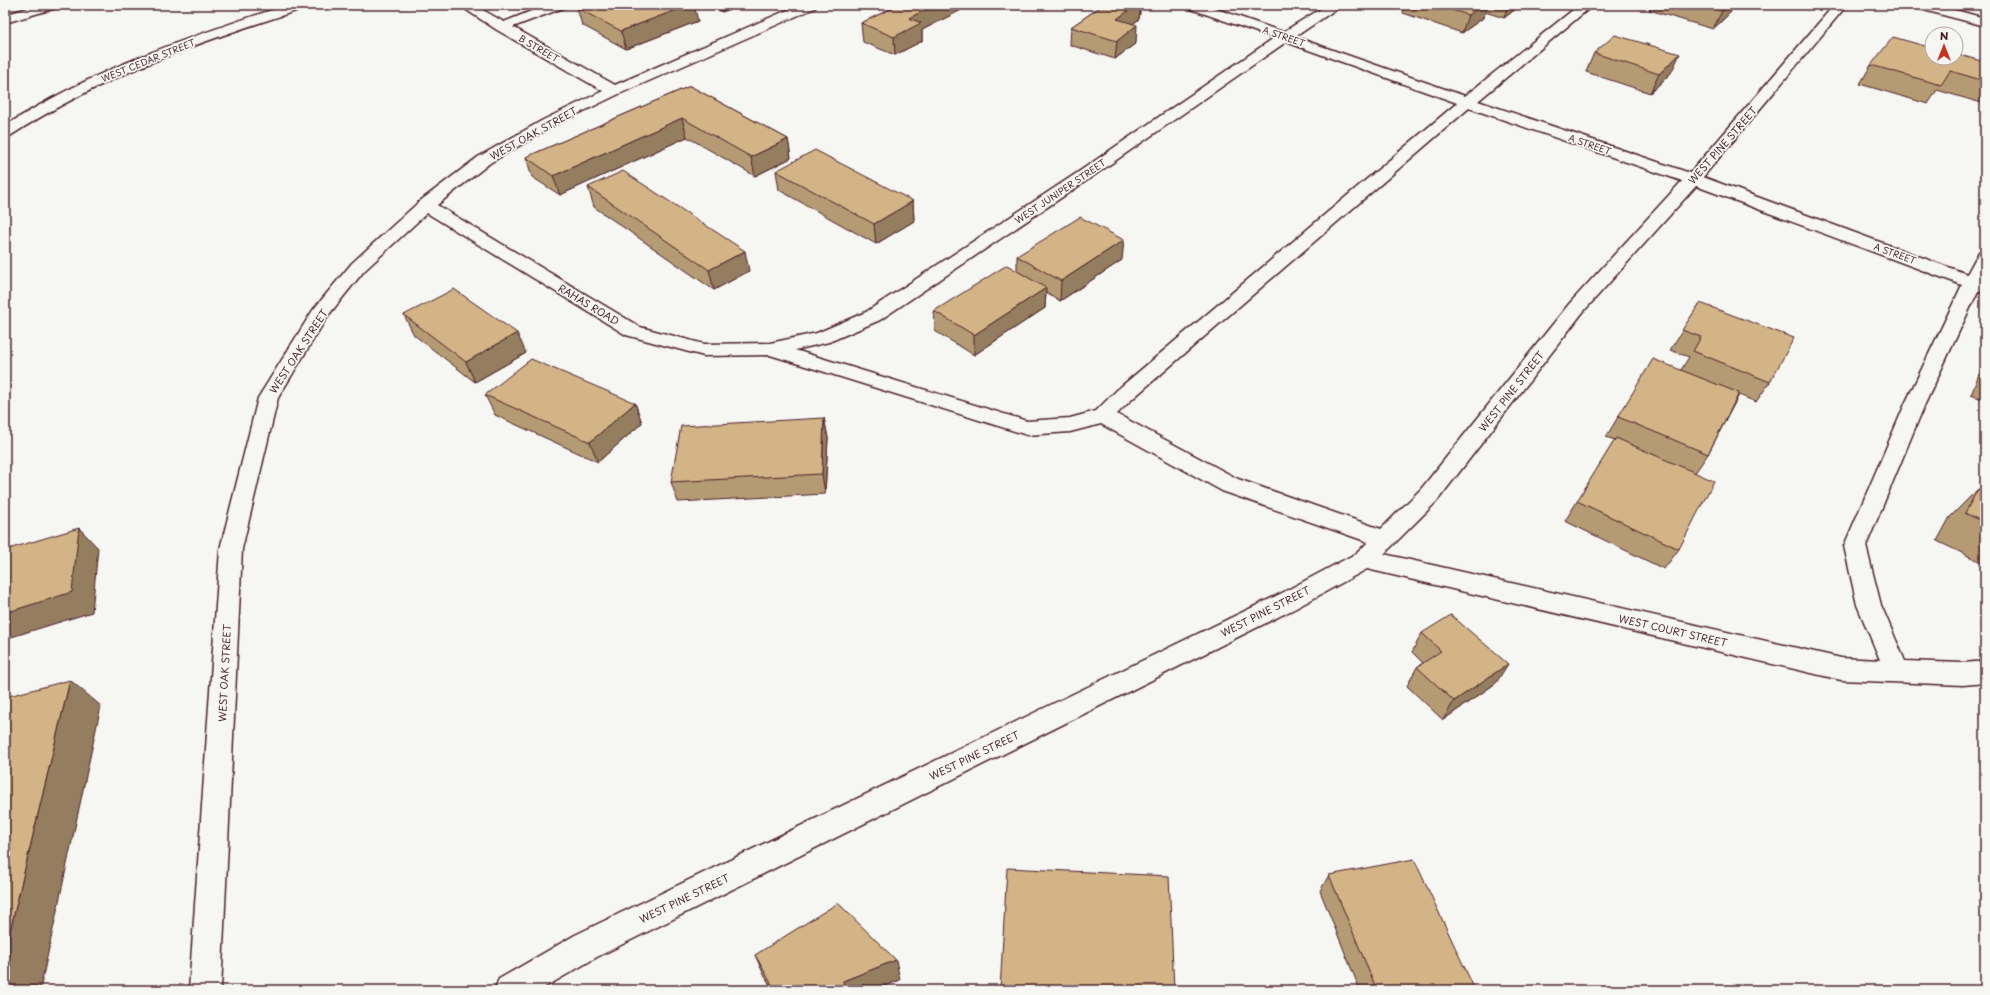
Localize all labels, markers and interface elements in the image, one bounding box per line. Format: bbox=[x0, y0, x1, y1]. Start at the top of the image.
street label: A STREET bbox=[1261, 22, 1308, 50]
north arrow bbox=[1924, 26, 1964, 66]
text: N bbox=[1940, 27, 1949, 44]
street label: B STREET bbox=[516, 31, 563, 66]
street label: WEST CEDAR STREET bbox=[99, 34, 198, 85]
street label: WEST OAK STREET bbox=[487, 103, 579, 163]
street label: WEST PINE STREET bbox=[1684, 103, 1760, 187]
street label: A STREET bbox=[1567, 130, 1614, 158]
street label: WEST JUNIPER STREET bbox=[1012, 155, 1109, 227]
street label: A STREET bbox=[1872, 239, 1919, 267]
street label: RAHAS ROAD bbox=[556, 280, 622, 328]
street label: WEST OAK STREET bbox=[265, 306, 331, 396]
street label: WEST PINE STREET bbox=[1475, 348, 1547, 434]
street label: WEST PINE STREET bbox=[1218, 582, 1312, 640]
street label: WEST COURT STREET bbox=[1617, 610, 1729, 650]
street label: WEST OAK STREET bbox=[214, 624, 234, 722]
street label: WEST PINE STREET bbox=[927, 727, 1022, 783]
street label: WEST PINE STREET bbox=[637, 870, 732, 926]

